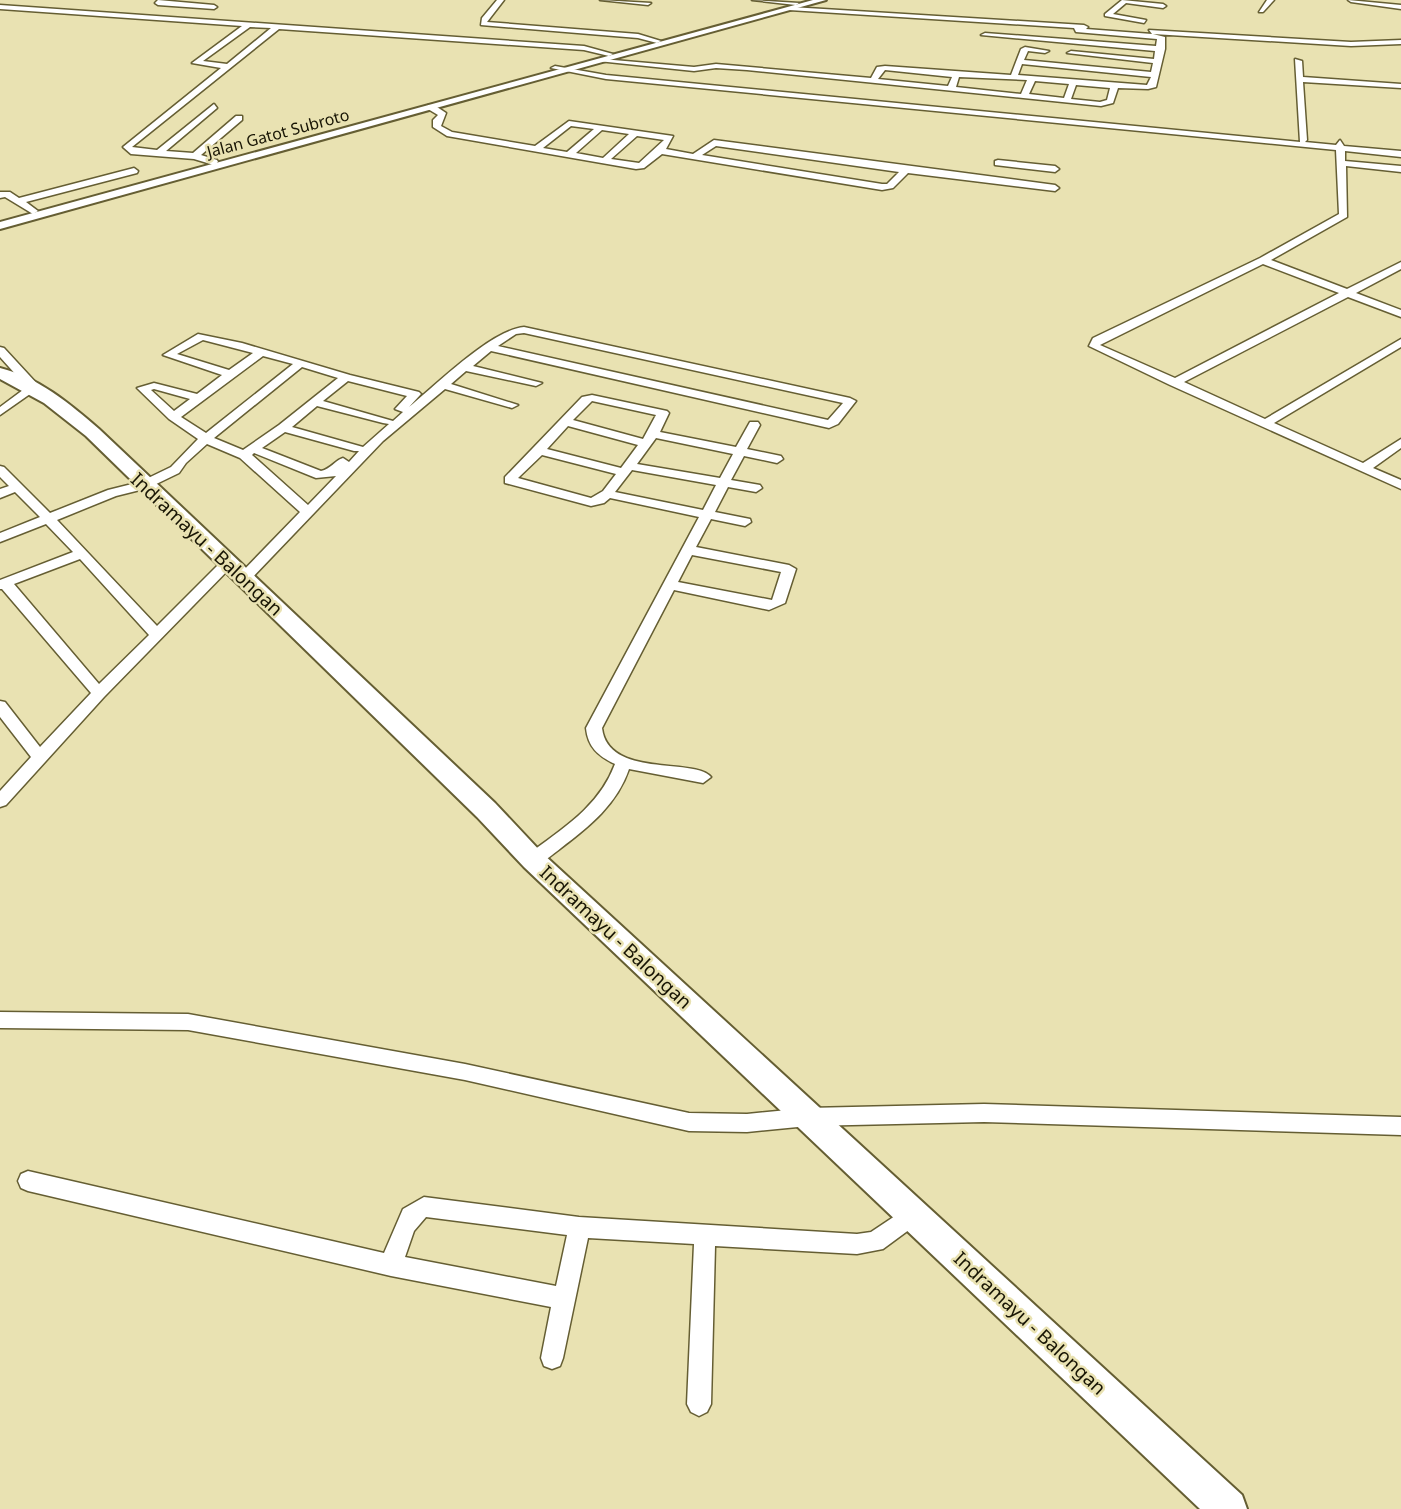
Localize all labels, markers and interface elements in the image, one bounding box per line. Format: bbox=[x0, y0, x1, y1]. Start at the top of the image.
street label: Jalan Gatot Subroto bbox=[202, 103, 352, 163]
street label: Indramayu - Balongan bbox=[125, 467, 289, 621]
street label: Indramayu - Balongan bbox=[534, 860, 698, 1014]
street label: Indramayu - Balongan bbox=[948, 1246, 1112, 1400]

